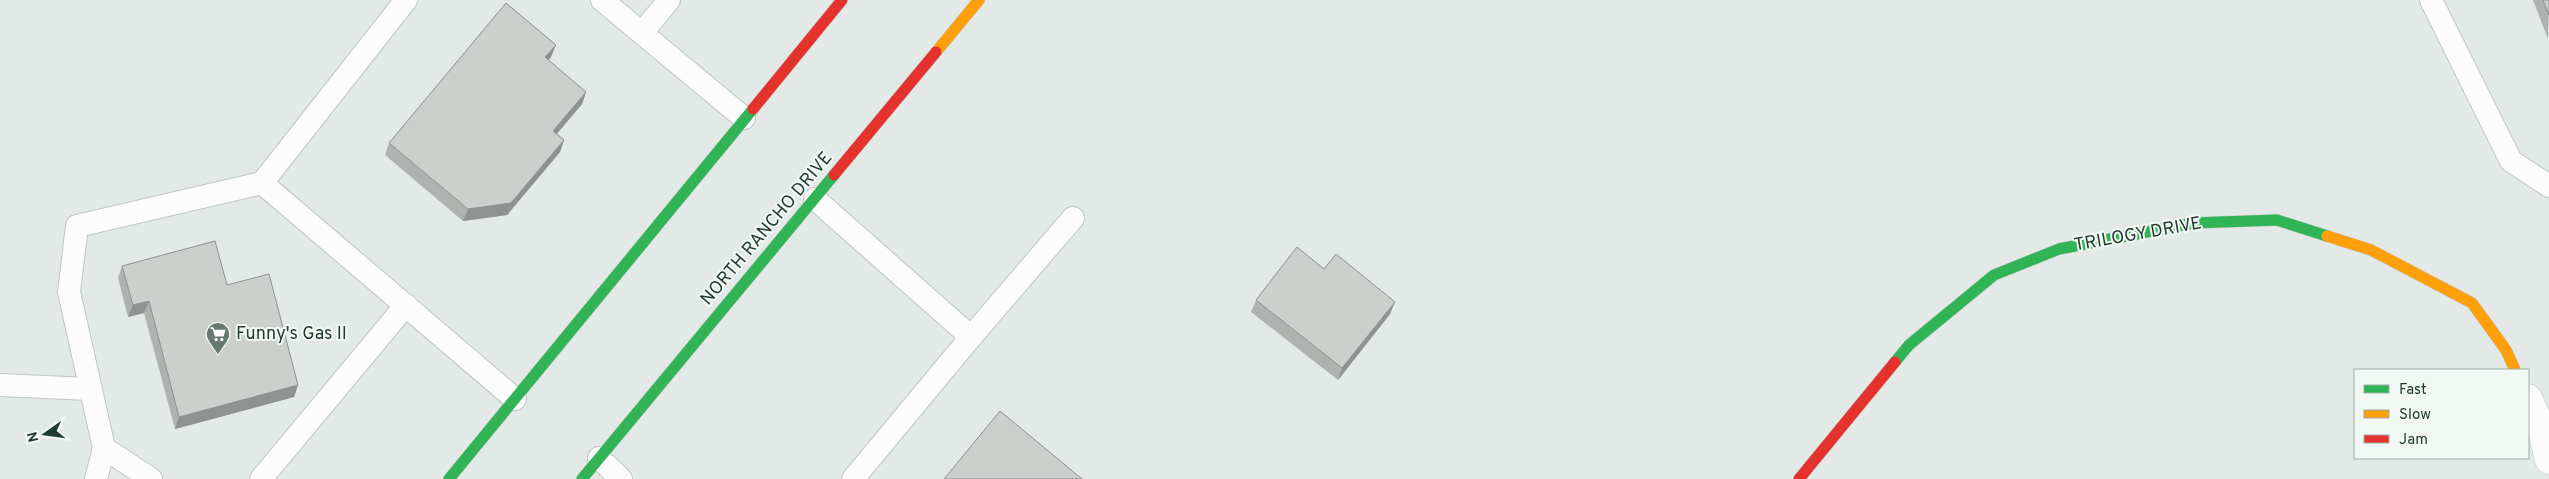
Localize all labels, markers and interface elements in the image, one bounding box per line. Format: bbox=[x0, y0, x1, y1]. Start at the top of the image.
street label: NORTH RANCHO DRIVE bbox=[696, 147, 838, 311]
street label: TRILOGY DRIVE bbox=[2073, 212, 2203, 258]
supermarket icon: Funny's Gas II bbox=[205, 321, 231, 355]
place label: Funny's Gas II bbox=[236, 323, 347, 346]
legend bbox=[2354, 369, 2529, 459]
text: Fast bbox=[2399, 381, 2427, 400]
text: Slow bbox=[2399, 406, 2431, 425]
north arrow bbox=[20, 409, 70, 459]
text: N bbox=[24, 430, 43, 444]
text: Jam bbox=[2399, 431, 2428, 450]

